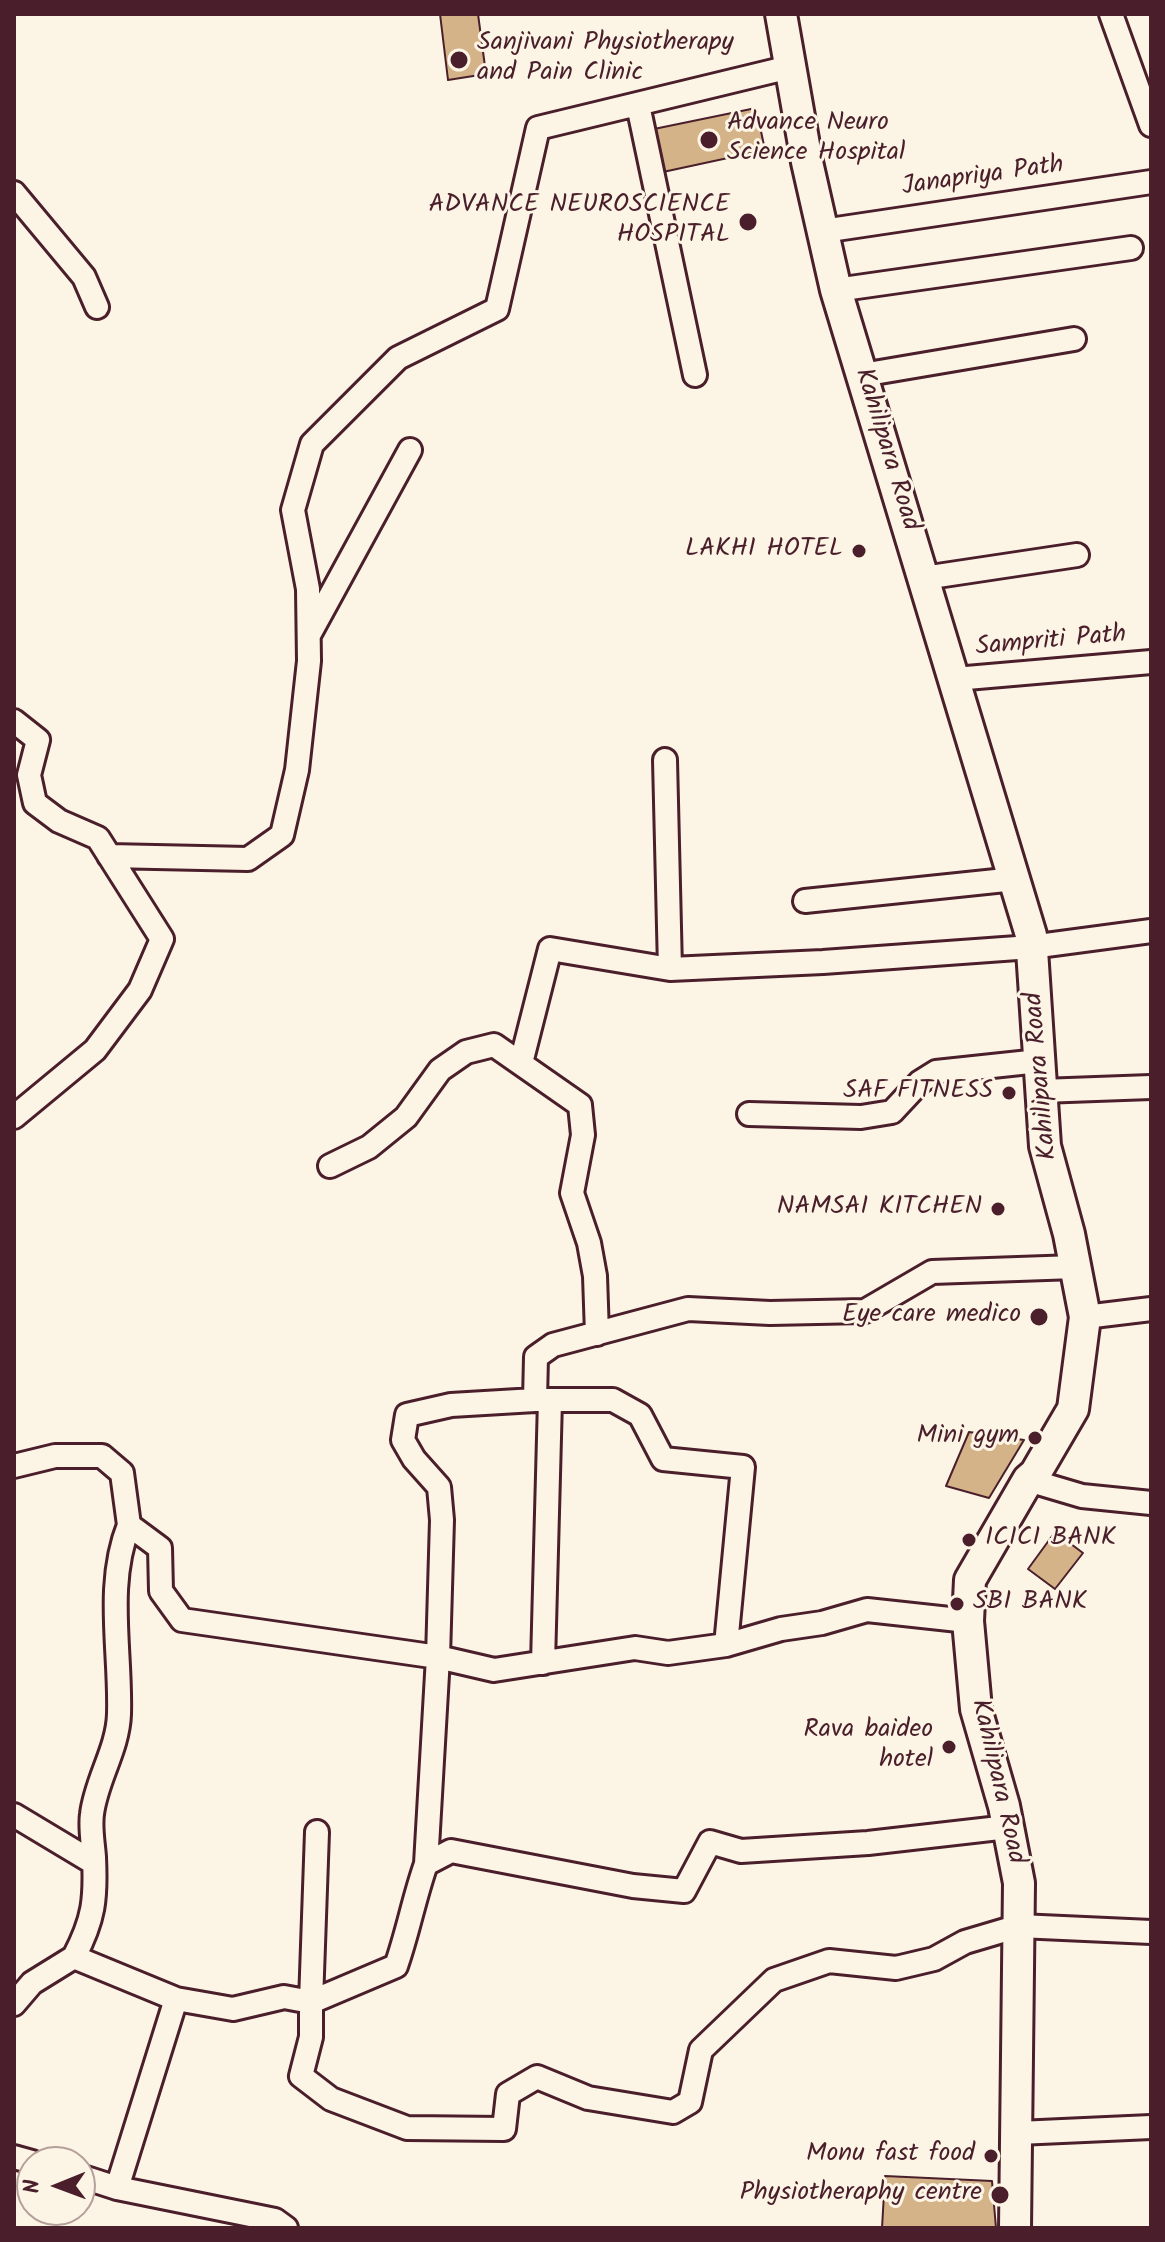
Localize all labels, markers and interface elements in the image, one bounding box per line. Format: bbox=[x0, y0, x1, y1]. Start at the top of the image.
place label: Sanjivani Physiotherapy and Pain Clinic bbox=[477, 29, 734, 90]
marker: Sanjivani Physiotherapy and Pain Clinic bbox=[448, 49, 470, 71]
place label: Advance Neuro Science Hospital bbox=[727, 109, 905, 170]
marker: Advance Neuro Science Hospital bbox=[698, 129, 720, 151]
street label: Janapriya Path bbox=[900, 151, 1066, 205]
place label: ADVANCE NEUROSCIENCE HOSPITAL bbox=[428, 191, 730, 252]
marker: ADVANCE NEUROSCIENCE HOSPITAL bbox=[737, 211, 759, 233]
street label: Kahilipara Road bbox=[845, 365, 925, 535]
place label: LAKHI HOTEL bbox=[685, 535, 843, 567]
marker: LAKHI HOTEL bbox=[850, 542, 868, 560]
street label: Sampriti Path bbox=[974, 621, 1128, 665]
street label: Kahilipara Road bbox=[1020, 991, 1066, 1161]
place label: SAF FITNESS bbox=[843, 1077, 993, 1109]
marker: SAF FITNESS bbox=[1000, 1084, 1018, 1102]
place label: NAMSAI KITCHEN bbox=[777, 1193, 982, 1225]
marker: NAMSAI KITCHEN bbox=[989, 1200, 1007, 1218]
place label: Eye care medico bbox=[842, 1301, 1021, 1333]
marker: Eye care medico bbox=[1028, 1306, 1050, 1328]
place label: Mini gym bbox=[917, 1422, 1019, 1454]
marker: Mini gym bbox=[1026, 1429, 1044, 1447]
place label: ICICI BANK bbox=[985, 1524, 1116, 1556]
marker: ICICI BANK bbox=[960, 1531, 978, 1549]
place label: SBI BANK bbox=[973, 1588, 1087, 1620]
marker: SBI BANK bbox=[948, 1595, 966, 1613]
street label: Kahilipara Road bbox=[962, 1697, 1030, 1867]
place label: Rava baideo hotel bbox=[804, 1716, 933, 1778]
marker: Rava baideo hotel bbox=[940, 1738, 958, 1756]
place label: Monu fast food bbox=[806, 2140, 975, 2172]
north arrow bbox=[16, 2146, 96, 2226]
marker: Monu fast food bbox=[982, 2147, 1000, 2165]
text: N bbox=[16, 2179, 51, 2194]
place label: Physiotheraphy centre bbox=[740, 2179, 982, 2211]
marker: Physiotheraphy centre bbox=[989, 2184, 1011, 2206]

